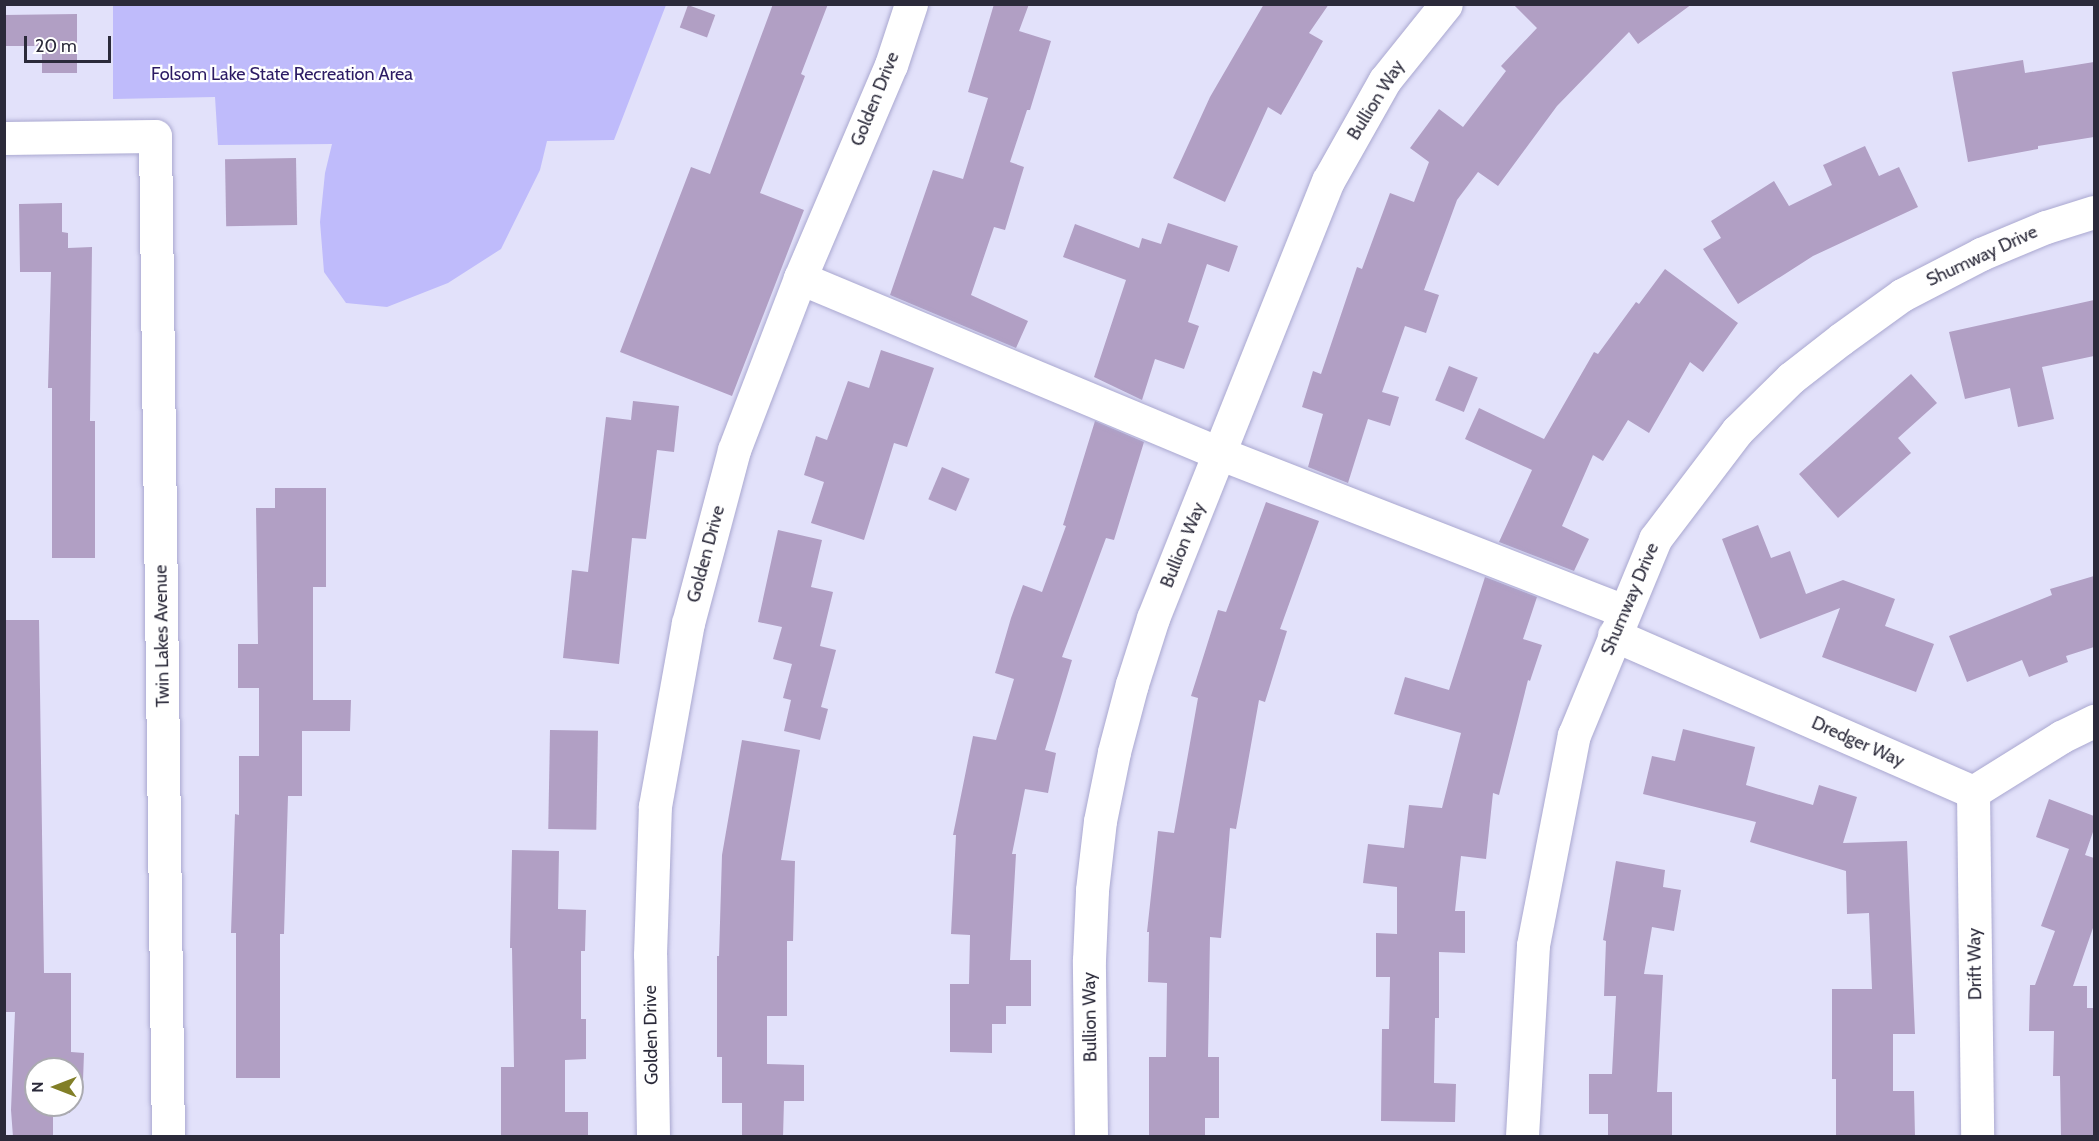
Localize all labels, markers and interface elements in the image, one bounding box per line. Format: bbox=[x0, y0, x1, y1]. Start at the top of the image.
scale bar bbox=[27, 24, 114, 62]
text: 20 m bbox=[35, 35, 77, 57]
street label: Golden Drive bbox=[846, 49, 904, 149]
street label: Bullion Way bbox=[1343, 56, 1409, 144]
park label: Folsom Lake State Recreation Area bbox=[151, 63, 413, 85]
street label: Shumway Drive bbox=[1923, 221, 2041, 291]
street label: Bullion Way bbox=[1156, 499, 1210, 591]
street label: Golden Drive bbox=[683, 503, 729, 605]
street label: Shumway Drive bbox=[1597, 540, 1663, 658]
street label: Twin Lakes Avenue bbox=[150, 565, 174, 707]
street label: Dredger Way bbox=[1808, 712, 1908, 772]
street label: Drift Way bbox=[1964, 928, 1986, 1000]
street label: Bullion Way bbox=[1078, 972, 1102, 1062]
street label: Golden Drive bbox=[639, 985, 663, 1085]
north arrow bbox=[24, 1057, 84, 1117]
text: N bbox=[28, 1081, 47, 1093]

